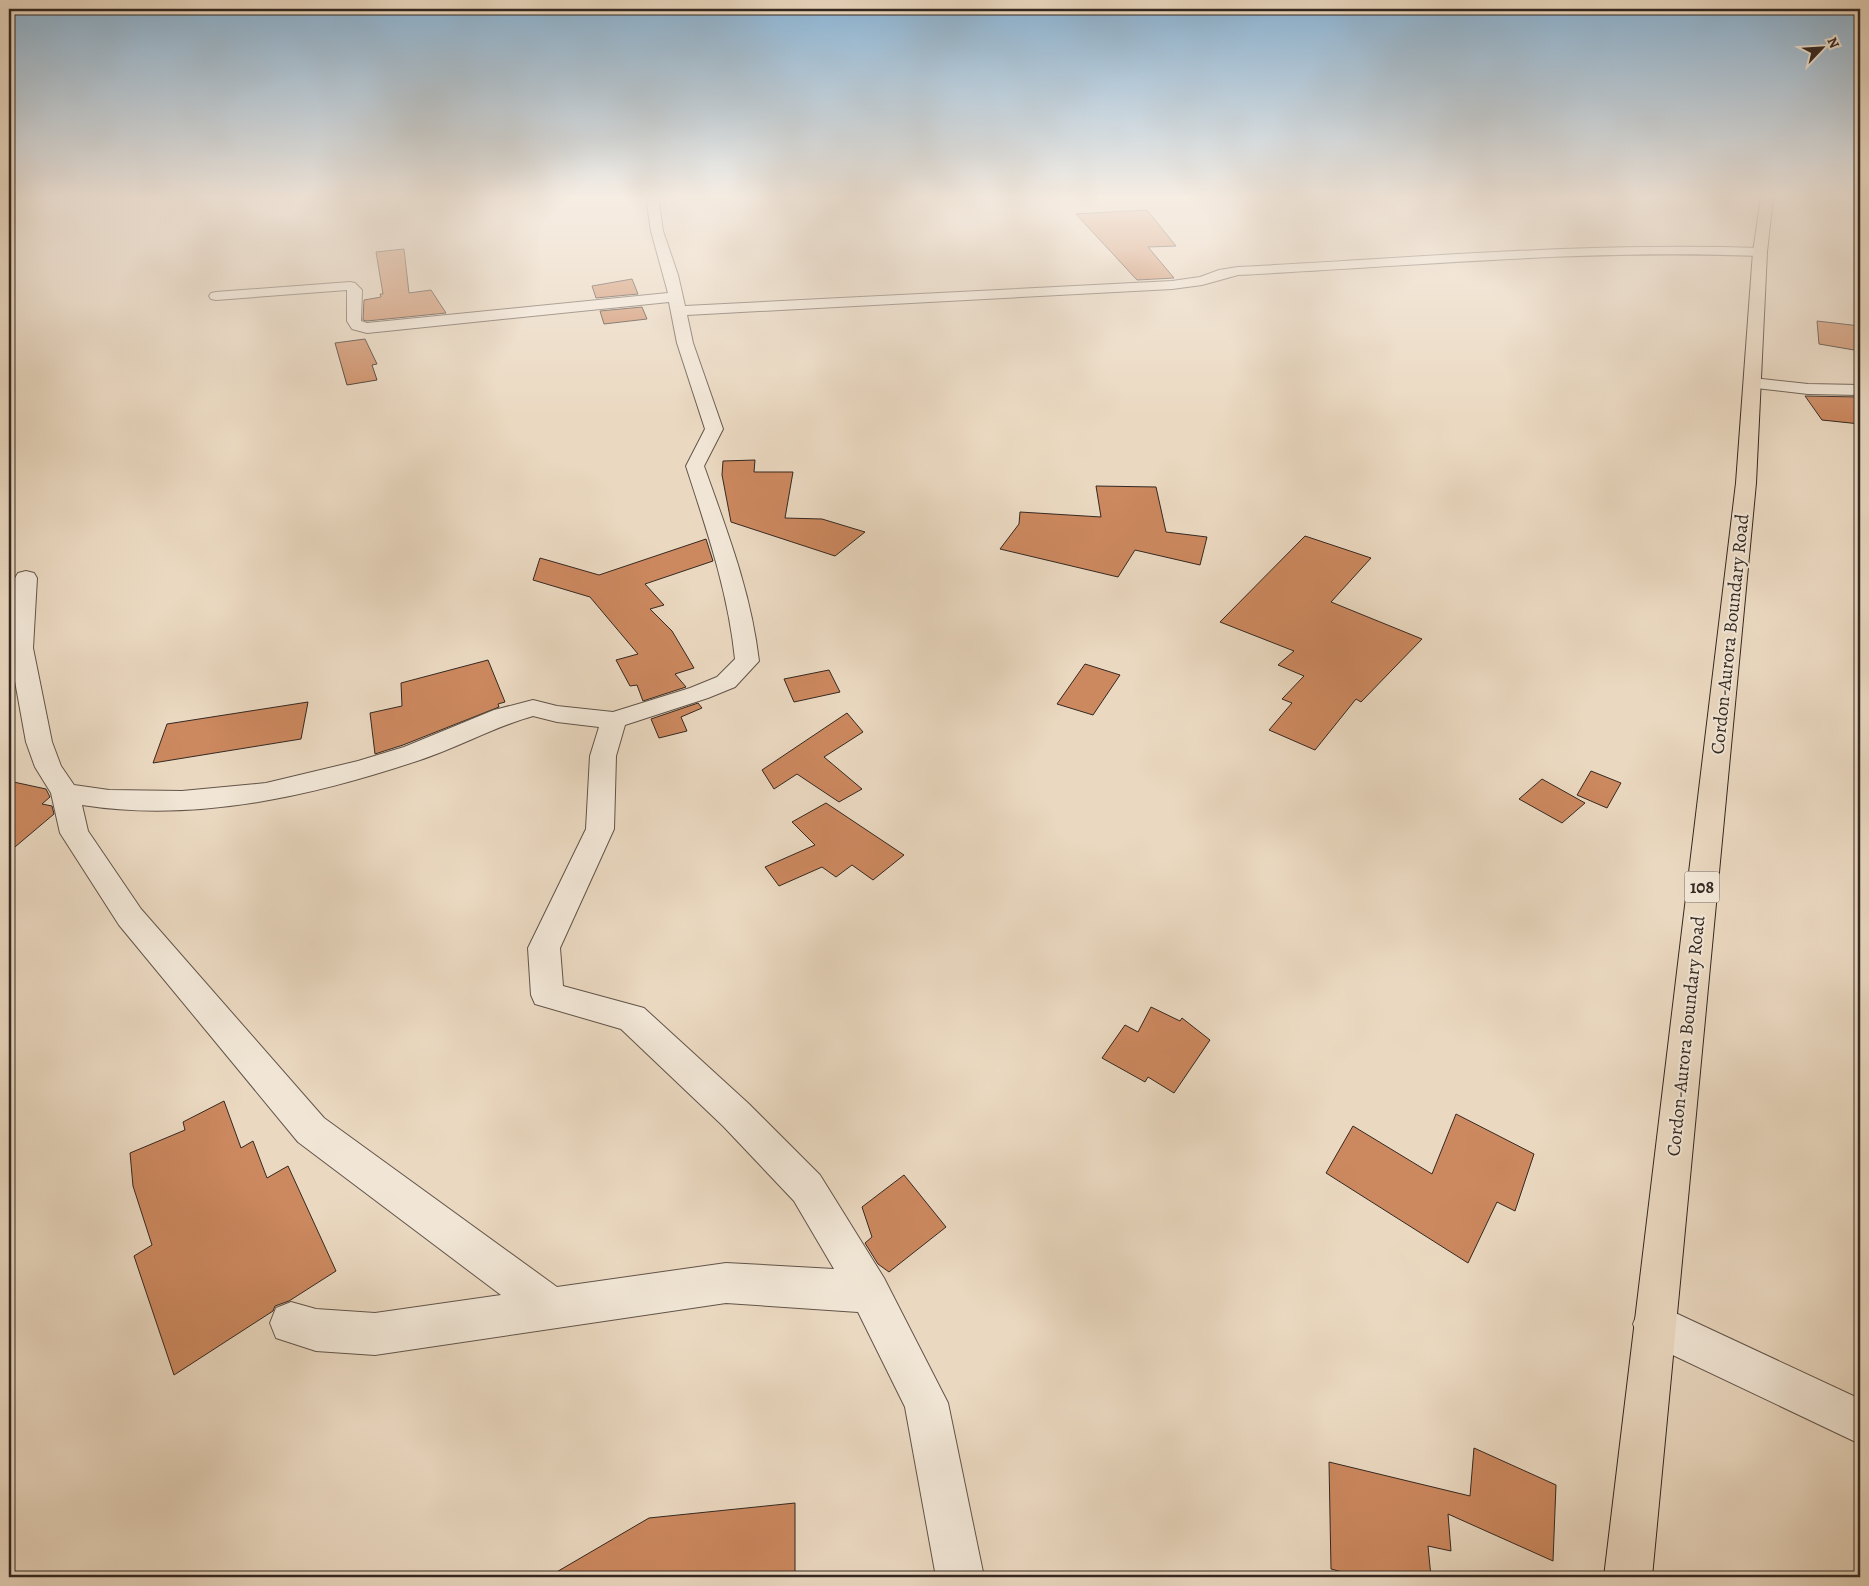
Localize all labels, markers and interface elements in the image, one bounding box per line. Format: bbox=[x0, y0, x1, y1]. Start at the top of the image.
north arrow bbox=[1796, 22, 1846, 72]
text: N bbox=[1823, 34, 1844, 51]
street label: Cordon-Aurora Boundary Road bbox=[1704, 512, 1756, 755]
road number: 108 bbox=[1684, 872, 1720, 902]
street label: Cordon-Aurora Boundary Road bbox=[1660, 914, 1712, 1157]

